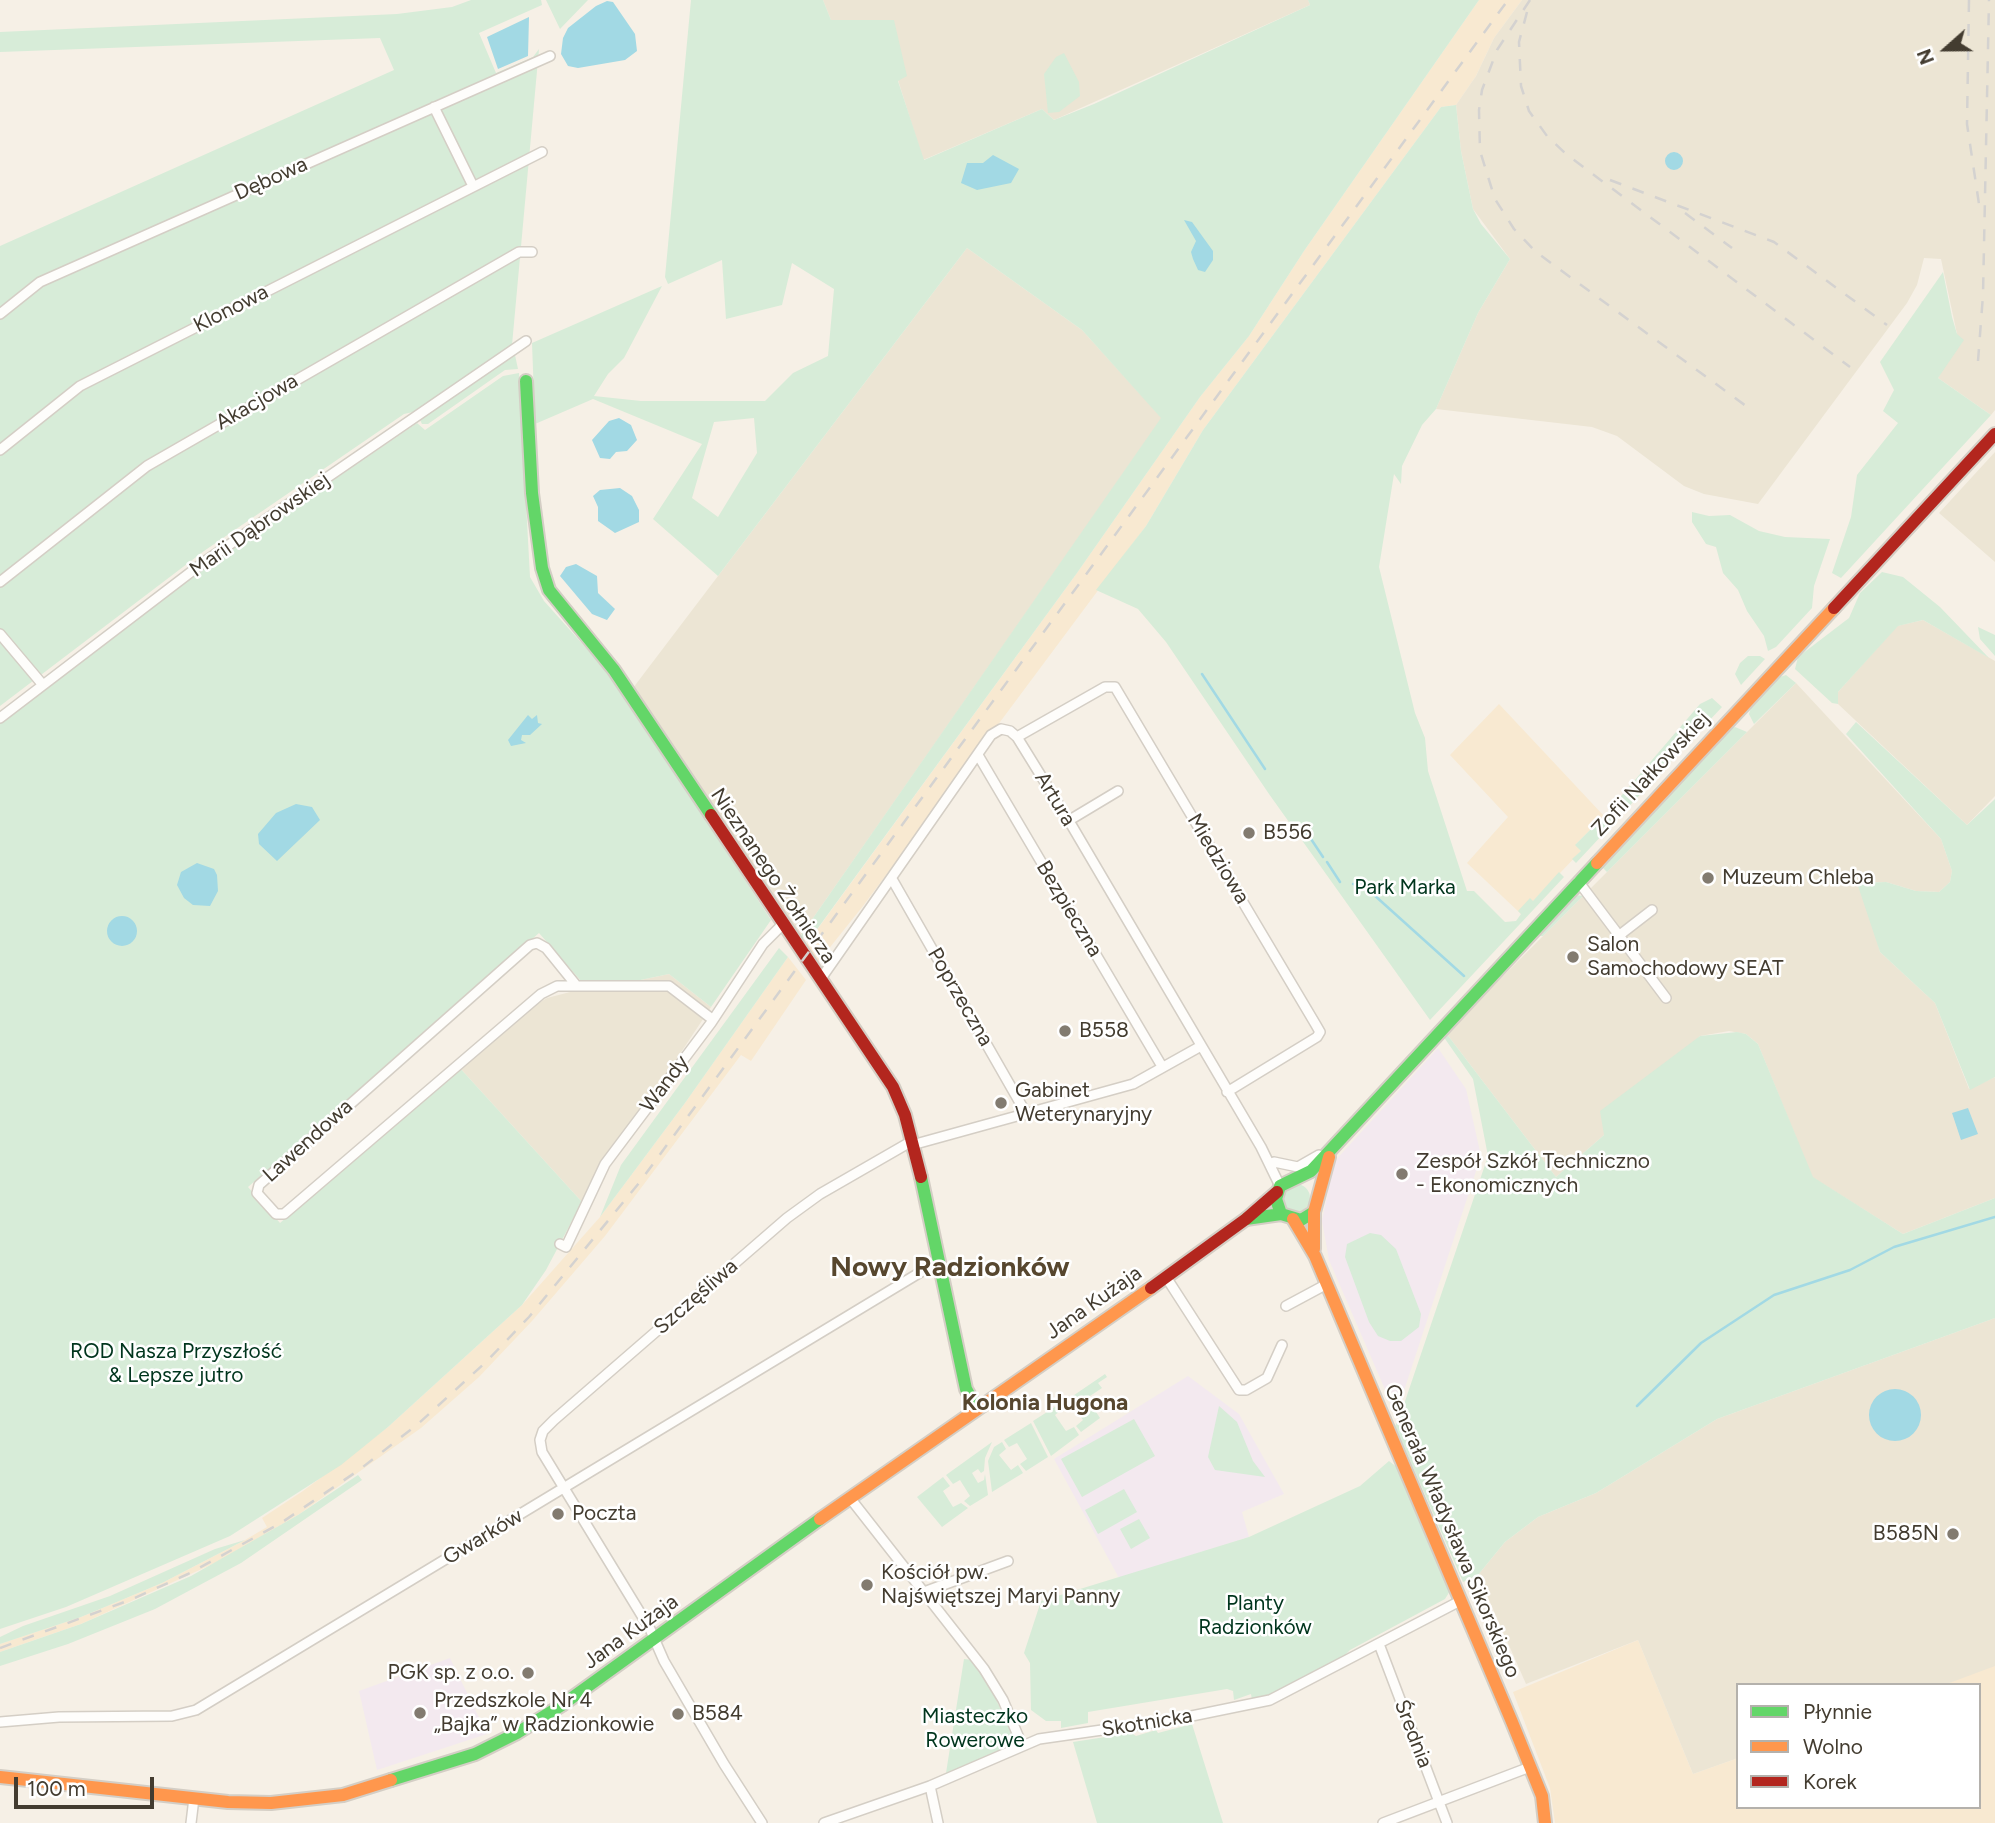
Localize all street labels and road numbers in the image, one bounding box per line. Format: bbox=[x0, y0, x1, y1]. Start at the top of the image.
street label: Dębowa bbox=[231, 152, 311, 206]
street label: Klonowa bbox=[190, 280, 272, 338]
street label: Akacjowa bbox=[211, 368, 303, 436]
street label: Marii Dąbrowskiej bbox=[185, 467, 335, 583]
street label: Zofii Nałkowskiej bbox=[1587, 706, 1715, 842]
street label: Artura bbox=[1029, 767, 1081, 831]
street label: Nieznanego Żołnierza bbox=[705, 784, 841, 968]
street label: Miedziowa bbox=[1181, 809, 1255, 909]
street label: Bezpieczna bbox=[1031, 856, 1107, 962]
street label: Poprzeczna bbox=[922, 943, 998, 1051]
street label: Wandy bbox=[635, 1050, 695, 1118]
street label: Lawendowa bbox=[258, 1094, 358, 1188]
street label: Szczęśliwa bbox=[649, 1254, 743, 1340]
street label: Jana Kużaja bbox=[1041, 1261, 1147, 1345]
street label: Generała Władysława Sikorskiego bbox=[1379, 1380, 1525, 1682]
street label: Gwarków bbox=[439, 1503, 527, 1571]
street label: Jana Kużaja bbox=[579, 1589, 683, 1675]
street label: Średnia bbox=[1389, 1696, 1437, 1772]
street label: Skotnicka bbox=[1100, 1703, 1194, 1743]

